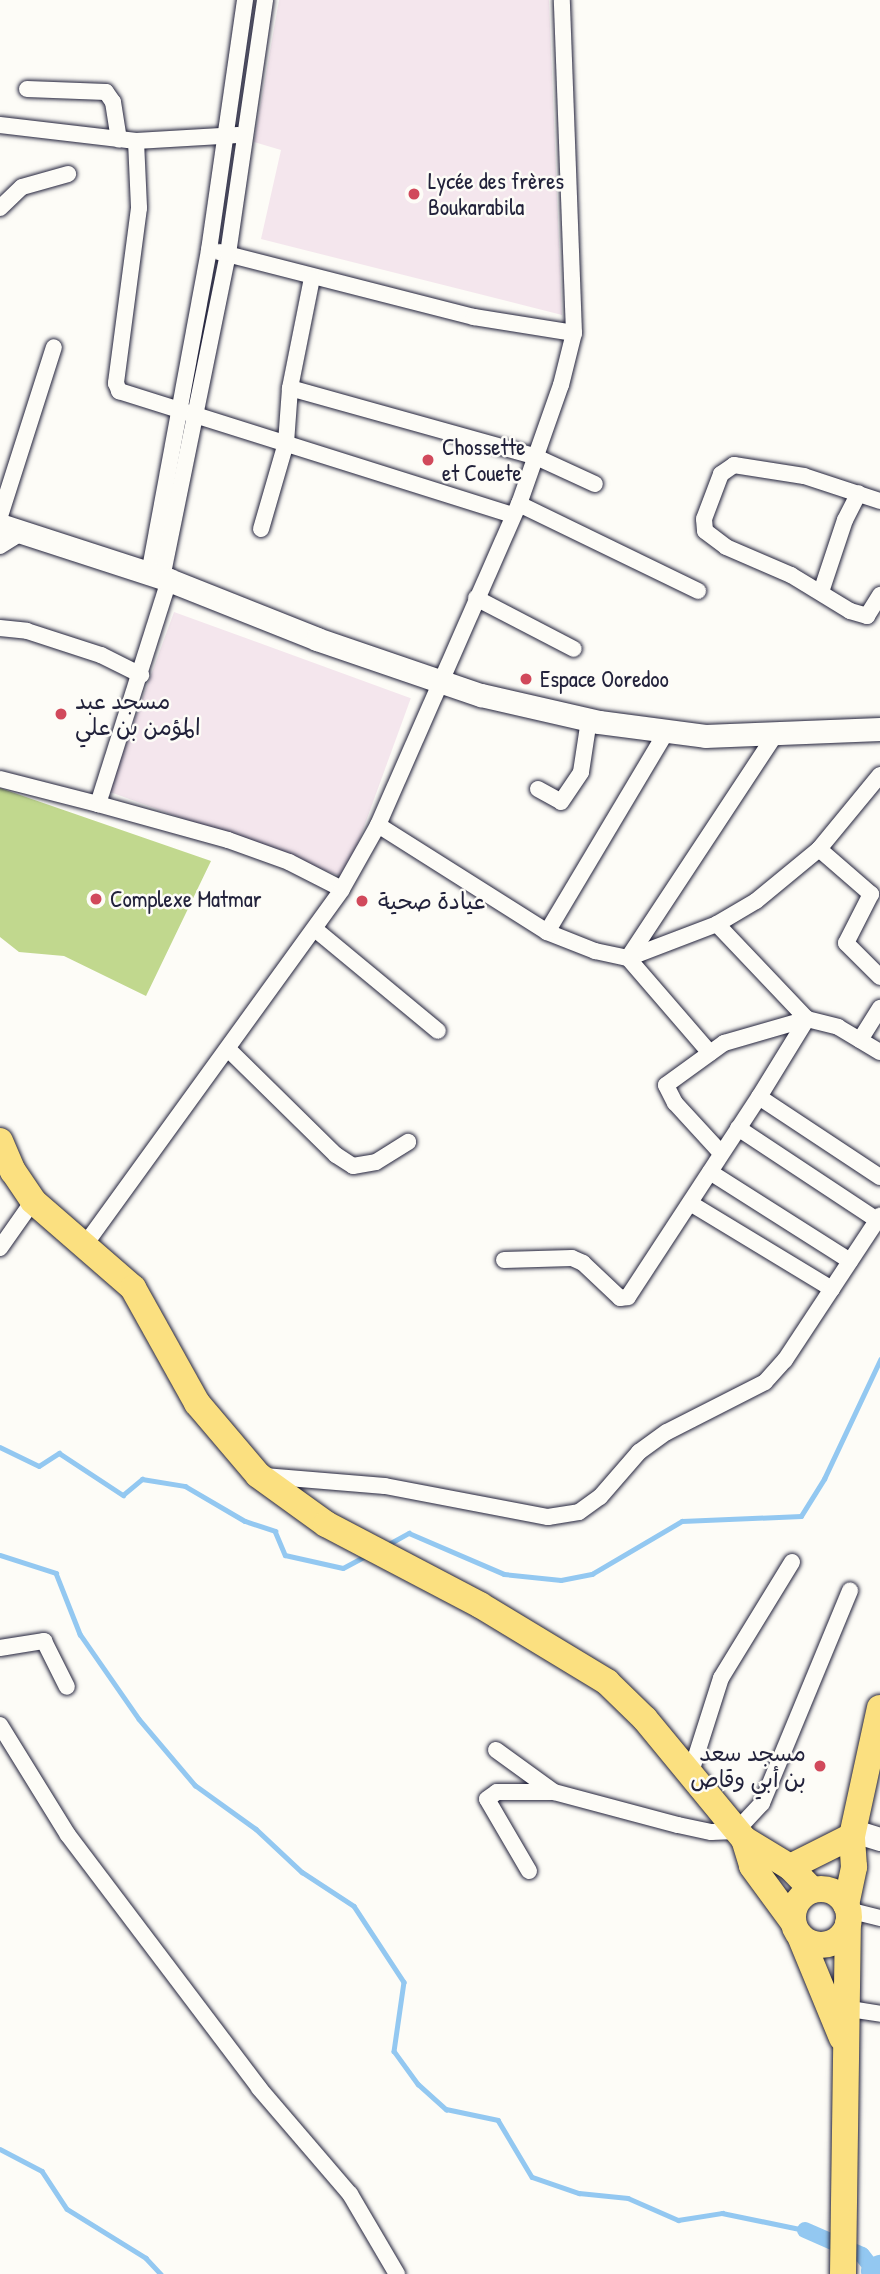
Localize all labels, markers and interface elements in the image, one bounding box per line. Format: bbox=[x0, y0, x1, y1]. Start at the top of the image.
place label: Lycée des frères Boukarabila bbox=[428, 167, 564, 221]
marker: Lycée des frères Boukarabila bbox=[406, 186, 422, 202]
place label: Chossette et Couete bbox=[442, 433, 525, 487]
marker: Chossette et Couete bbox=[420, 452, 436, 468]
place label: Espace Ooredoo bbox=[540, 665, 669, 693]
marker: Espace Ooredoo bbox=[518, 671, 534, 687]
place label: مسجد عبد المؤمن بن علي bbox=[75, 687, 201, 741]
marker: مسجد عبد المؤمن بن علي bbox=[53, 706, 69, 722]
place label: Complexe Matmar bbox=[110, 885, 262, 913]
place label: عيادة صحية bbox=[378, 887, 486, 915]
marker: Complexe Matmar bbox=[88, 891, 104, 907]
marker: عيادة صحية bbox=[352, 891, 372, 911]
place label: مسجد سعد بن أبي وقاص bbox=[690, 1739, 806, 1793]
marker: مسجد سعد بن أبي وقاص bbox=[812, 1758, 828, 1774]

